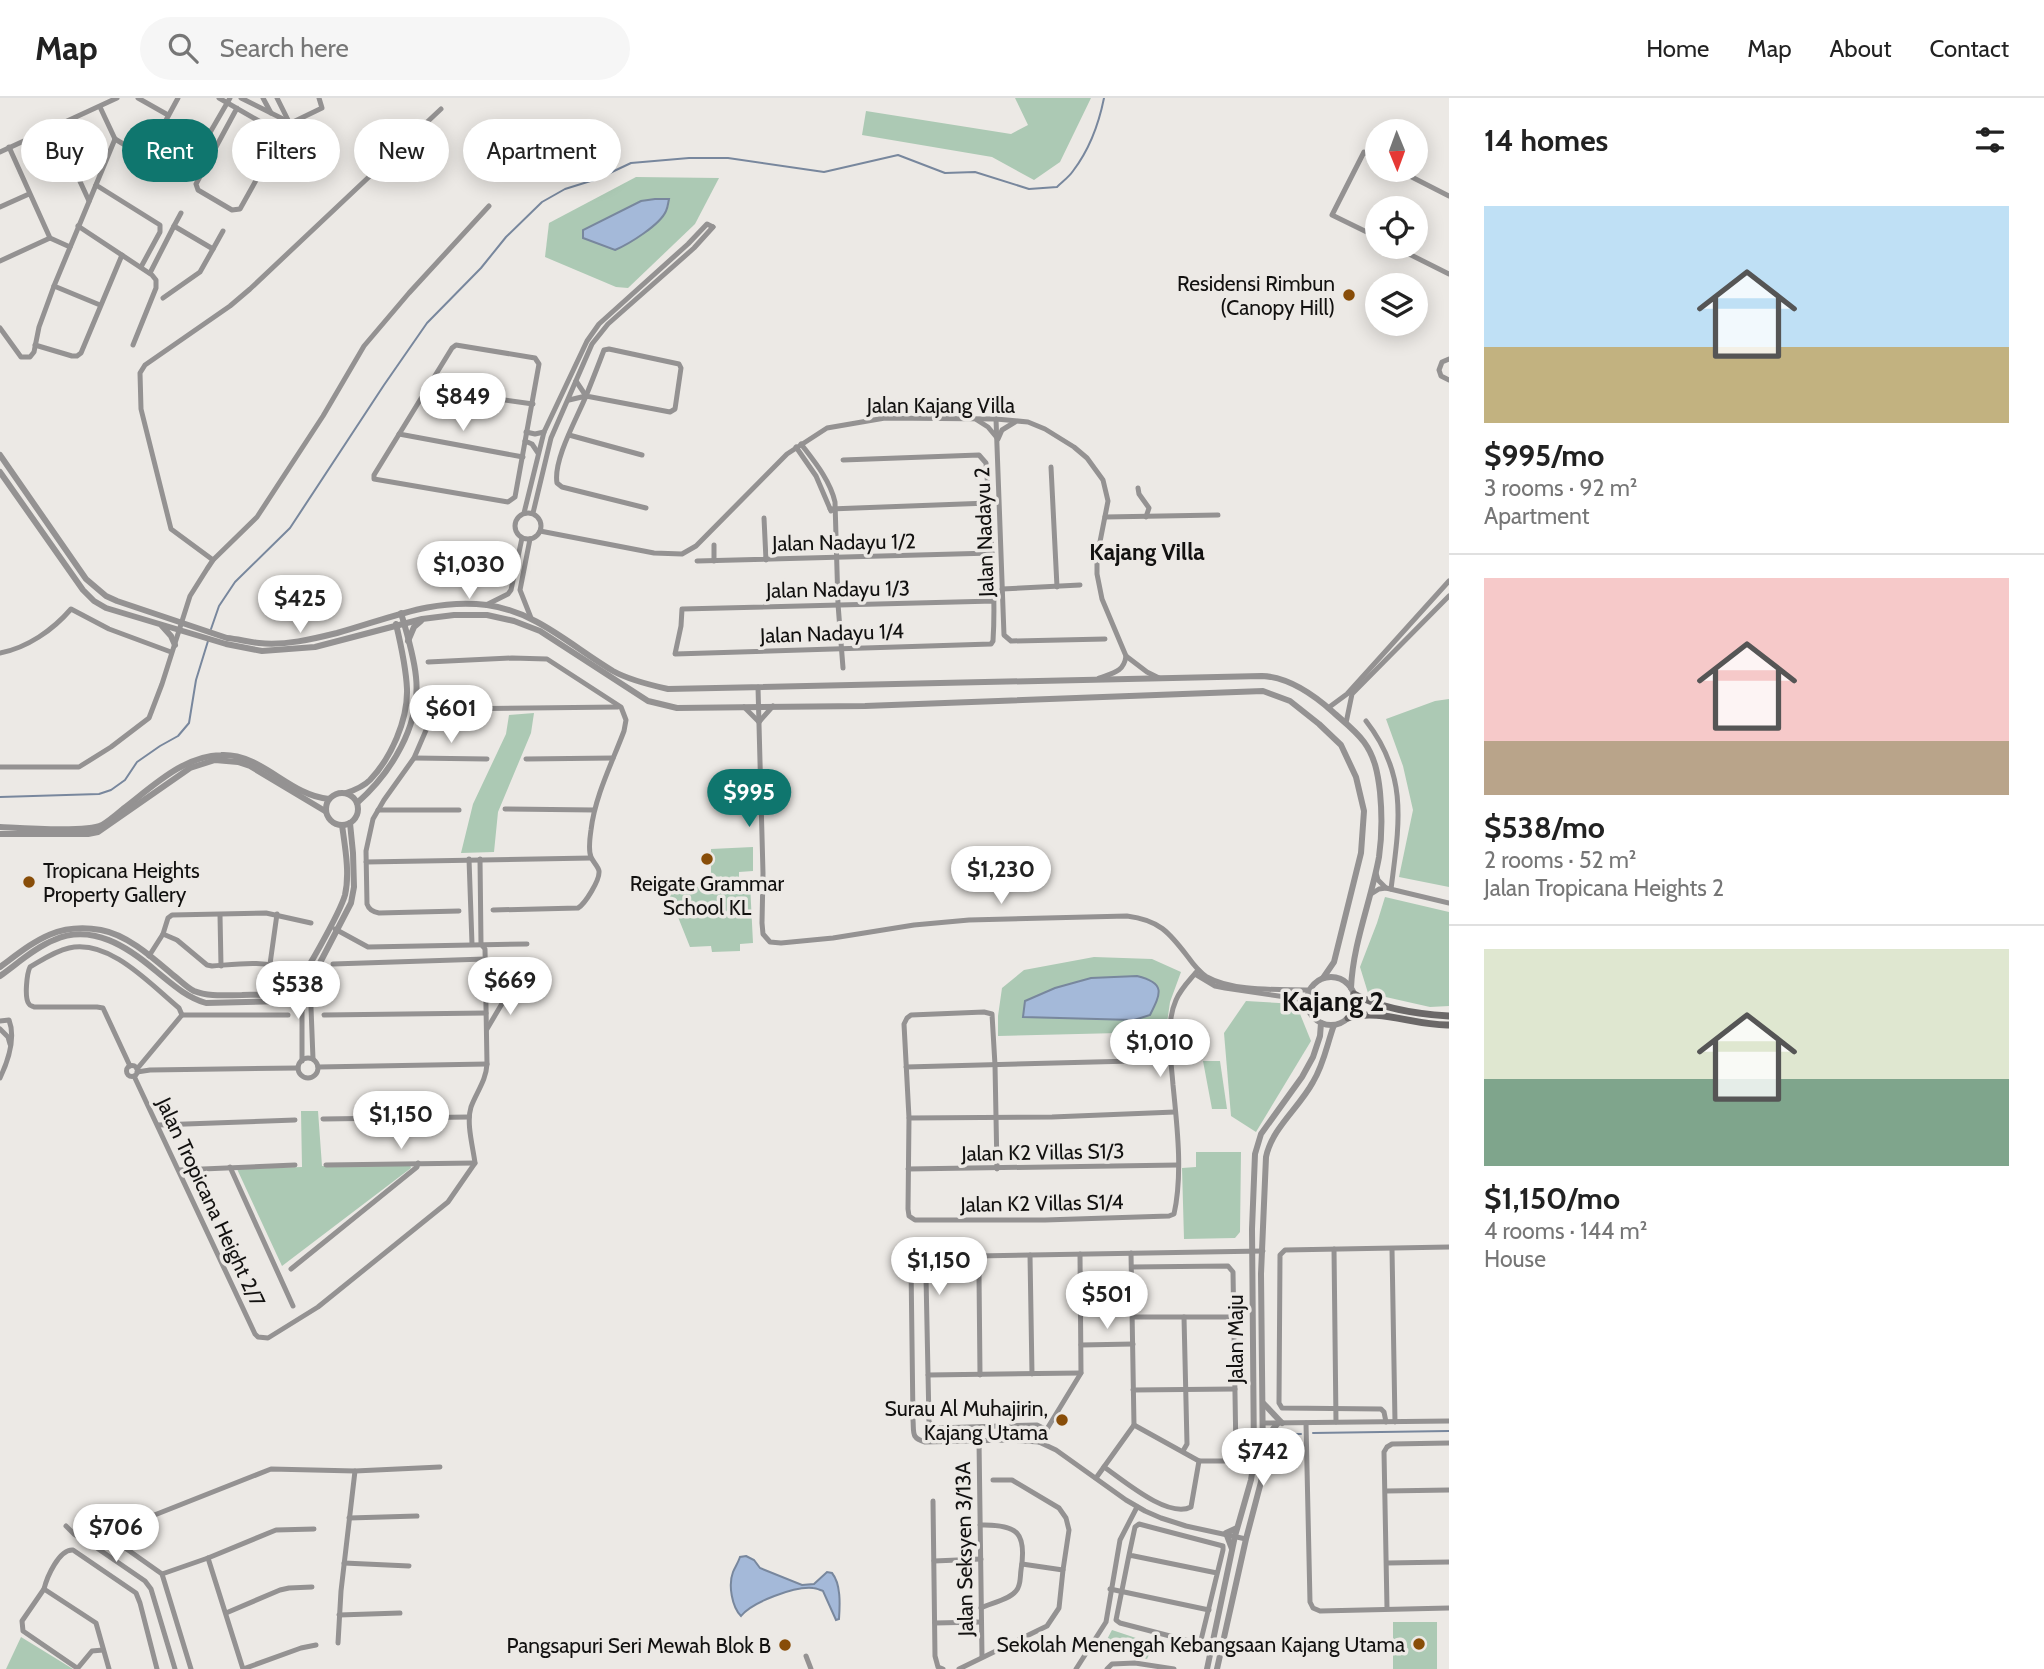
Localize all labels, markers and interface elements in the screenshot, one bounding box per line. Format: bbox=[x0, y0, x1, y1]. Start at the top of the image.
search box bbox=[140, 17, 630, 80]
text: Map bbox=[35, 28, 98, 68]
icon: search bbox=[164, 29, 202, 67]
text: Search here bbox=[220, 32, 349, 64]
text: Home bbox=[1646, 34, 1709, 63]
text: Map bbox=[1747, 34, 1792, 63]
text: About bbox=[1830, 34, 1892, 63]
text: Contact bbox=[1930, 34, 2009, 63]
chip: Buy bbox=[21, 119, 108, 182]
chip: Rent bbox=[122, 119, 218, 182]
chip: Filters bbox=[232, 119, 340, 182]
chip: New bbox=[354, 119, 449, 182]
chip: Apartment bbox=[463, 119, 621, 182]
north arrow bbox=[1365, 119, 1428, 182]
map controls bbox=[1365, 119, 1428, 336]
icon: filters bbox=[1971, 121, 2009, 159]
text: 14 homes bbox=[1484, 122, 1608, 159]
button: locate bbox=[1365, 196, 1428, 259]
icon: home bbox=[1684, 251, 1810, 377]
place label: Residensi Rimbun (Canopy Hill) bbox=[1177, 271, 1335, 320]
button: layers bbox=[1365, 273, 1428, 336]
marker: Residensi Rimbun (Canopy Hill) bbox=[1341, 287, 1357, 303]
pin: $849 bbox=[422, 374, 504, 433]
text: $849 bbox=[436, 382, 490, 410]
street label: Jalan Kajang Villa bbox=[866, 393, 1015, 419]
text: $995/mo bbox=[1484, 437, 1604, 474]
street label: Jalan Nadayu 2 bbox=[969, 467, 999, 598]
text: 3 rooms · 92 m² bbox=[1484, 474, 1638, 502]
text: Apartment bbox=[1484, 502, 1589, 530]
street label: Jalan Nadayu 1/2 bbox=[771, 528, 916, 556]
district label: Kajang Villa bbox=[1089, 538, 1205, 566]
pin: $1,030 bbox=[412, 542, 526, 601]
text: $1,030 bbox=[433, 550, 505, 578]
pin: $425 bbox=[259, 575, 341, 635]
street label: Jalan Nadayu 1/3 bbox=[765, 575, 910, 603]
text: $425 bbox=[274, 584, 326, 612]
street label: Jalan Nadayu 1/4 bbox=[759, 618, 904, 648]
icon: home bbox=[1684, 623, 1810, 749]
pin: $601 bbox=[410, 686, 492, 745]
text: $601 bbox=[426, 694, 477, 722]
pin: $995 bbox=[708, 770, 790, 829]
text: $995 bbox=[723, 778, 775, 806]
text: $538/mo bbox=[1484, 809, 1605, 846]
pin: $1,230 bbox=[944, 846, 1058, 906]
text: 2 rooms · 52 m² bbox=[1484, 846, 1637, 874]
marker: Reigate Grammar School KL bbox=[699, 851, 715, 867]
text: $1,230 bbox=[967, 855, 1035, 883]
place label: Tropicana Heights Property Gallery bbox=[43, 858, 200, 907]
place label: Reigate Grammar School KL bbox=[630, 871, 785, 920]
marker: Tropicana Heights Property Gallery bbox=[21, 874, 37, 890]
text: Jalan Tropicana Heights 2 bbox=[1484, 874, 1724, 902]
pin: $669 bbox=[469, 958, 551, 1017]
pin: $538 bbox=[257, 962, 339, 1021]
text: $669 bbox=[484, 966, 536, 994]
text: $538 bbox=[272, 970, 324, 998]
district label: Kajang 2 bbox=[1282, 984, 1384, 1018]
icon: home bbox=[1684, 994, 1810, 1120]
pin: $1,010 bbox=[1103, 1020, 1217, 1079]
text: $1,010 bbox=[1126, 1028, 1194, 1056]
pin: $1,150 bbox=[344, 1091, 458, 1151]
street label: Jalan Tropicana Height 2/7 bbox=[151, 1093, 271, 1311]
text: $1,150 bbox=[369, 1100, 433, 1128]
street label: Jalan K2 Villas S1/3 bbox=[960, 1138, 1125, 1166]
text: $1,150/mo bbox=[1484, 1180, 1620, 1217]
street label: Jalan K2 Villas S1/4 bbox=[959, 1189, 1124, 1217]
text: 4 rooms · 144 m² bbox=[1484, 1217, 1647, 1245]
pin: $1,150 bbox=[882, 1238, 996, 1297]
text: House bbox=[1484, 1245, 1546, 1273]
text: $1,150 bbox=[907, 1246, 971, 1274]
pin: $501 bbox=[1066, 1272, 1148, 1331]
text: $501 bbox=[1082, 1280, 1132, 1308]
street label: Jalan Maju bbox=[1223, 1294, 1249, 1385]
place label: Surau Al Muhajirin, Kajang Utama bbox=[885, 1396, 1048, 1446]
marker: Surau Al Muhajirin, Kajang Utama bbox=[1054, 1412, 1070, 1428]
pin: $742 bbox=[1222, 1428, 1304, 1488]
text: $742 bbox=[1238, 1437, 1288, 1465]
street label: Jalan Seksyen 3/13A bbox=[950, 1461, 978, 1638]
pin: $706 bbox=[75, 1504, 157, 1564]
text: $706 bbox=[89, 1513, 143, 1541]
place label: Sekolah Menengah Kebangsaan Kajang Utama bbox=[997, 1632, 1405, 1658]
place label: Pangsapuri Seri Mewah Blok B bbox=[507, 1633, 771, 1658]
marker: Sekolah Menengah Kebangsaan Kajang Utama bbox=[1411, 1636, 1427, 1652]
marker: Pangsapuri Seri Mewah Blok B bbox=[777, 1637, 793, 1653]

